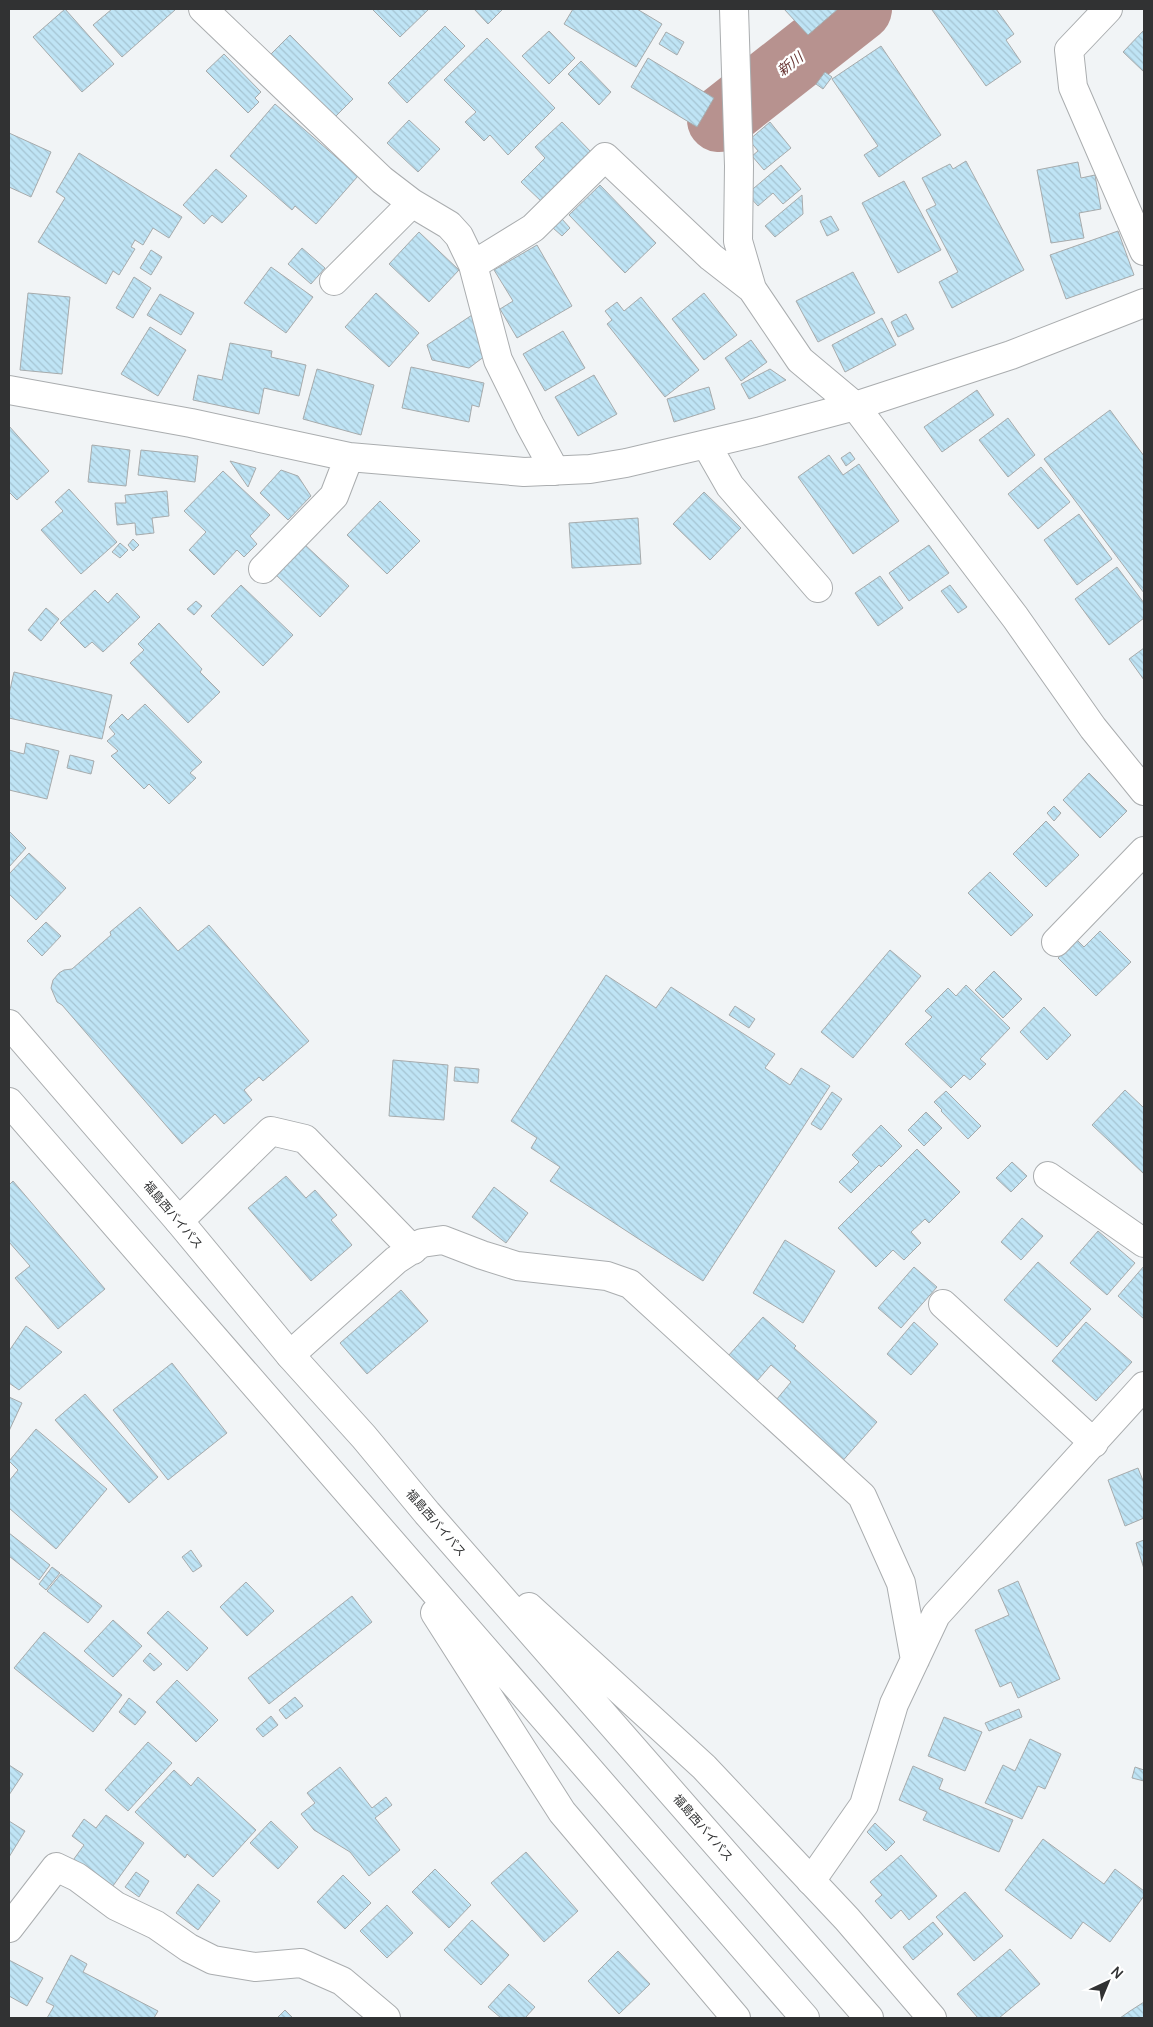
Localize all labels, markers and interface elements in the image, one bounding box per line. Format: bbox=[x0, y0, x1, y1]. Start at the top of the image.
water label: 新川 bbox=[773, 46, 808, 80]
street label: 福島西バイパス bbox=[140, 1177, 207, 1252]
street label: 福島西バイパス bbox=[402, 1485, 470, 1560]
street label: 福島西バイパス bbox=[669, 1790, 737, 1865]
north arrow bbox=[1083, 1957, 1133, 2007]
text: N bbox=[1107, 1962, 1128, 1983]

